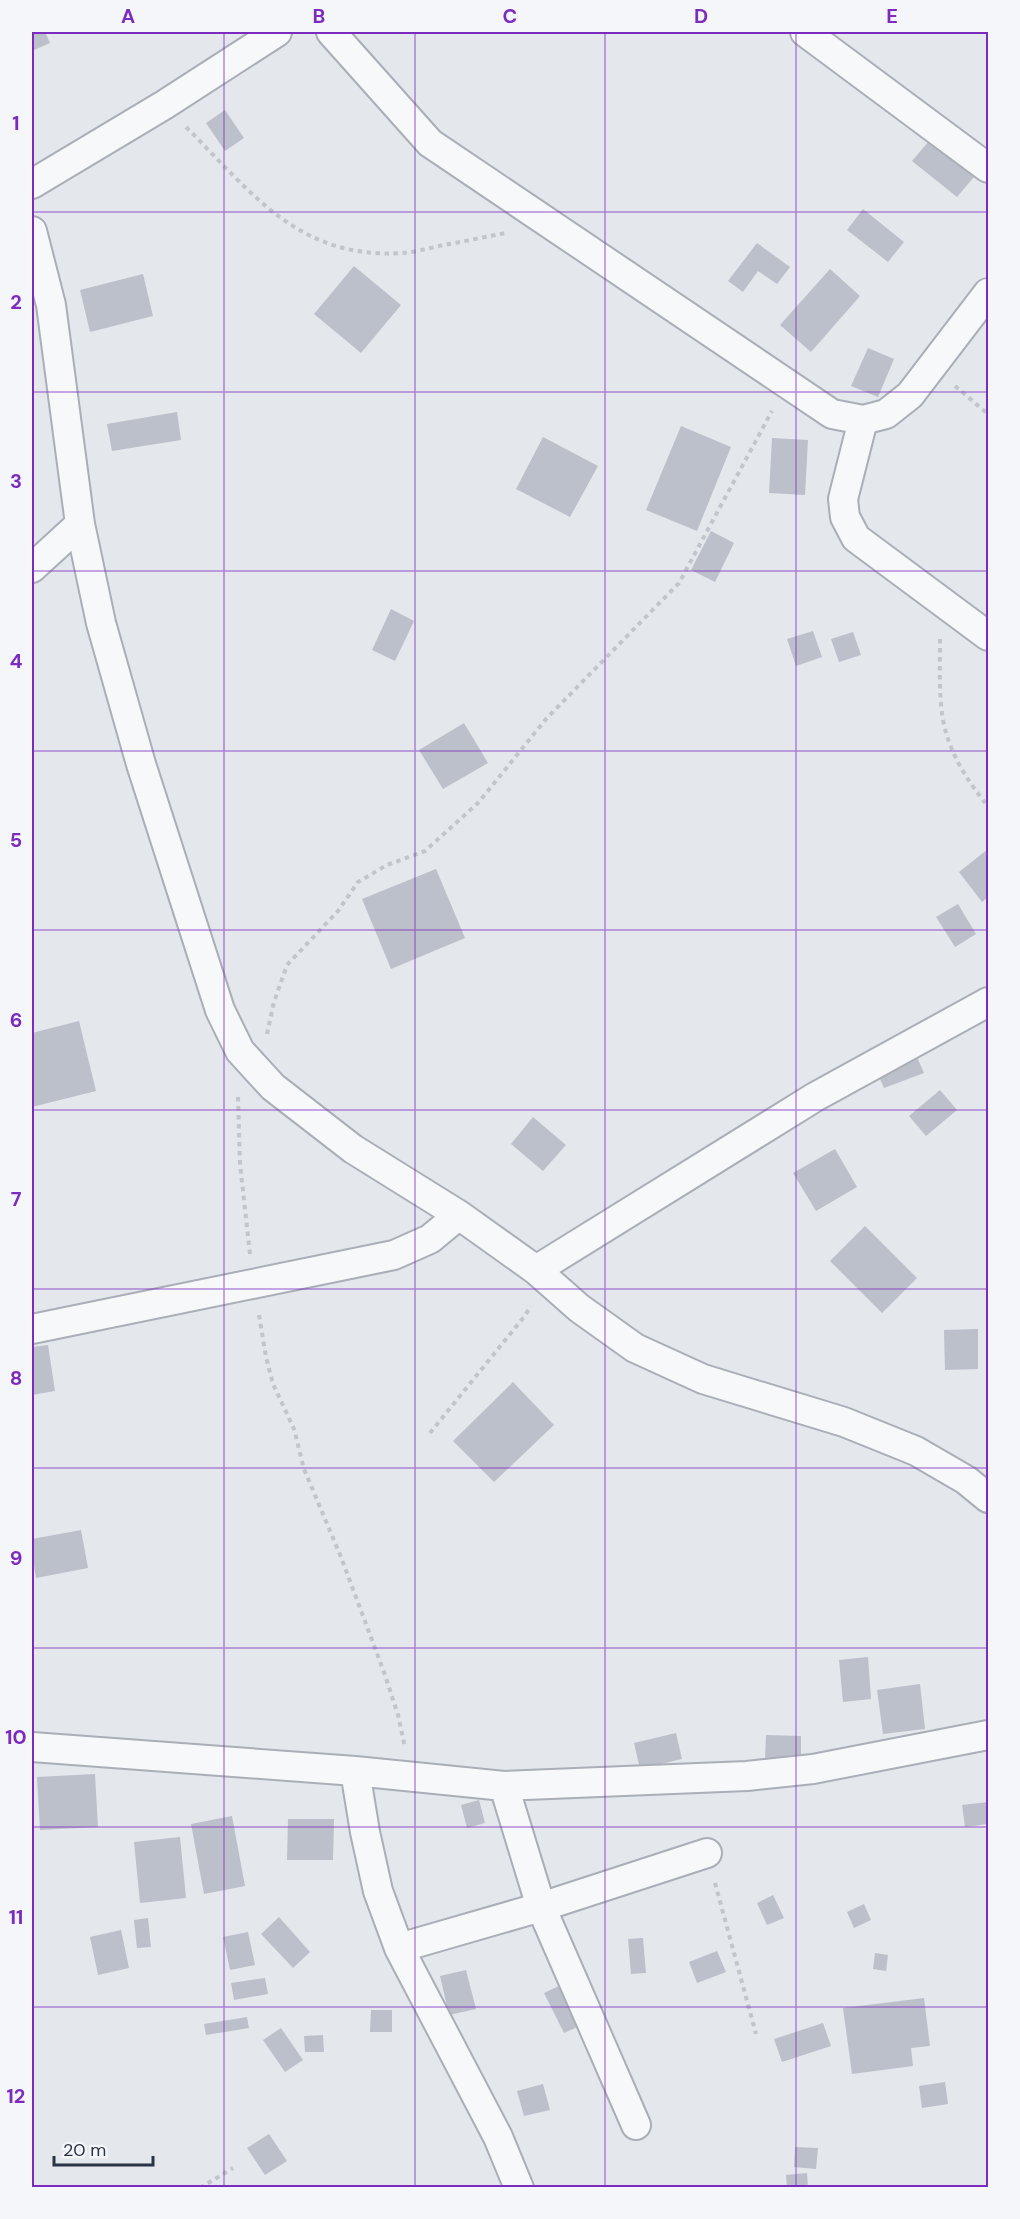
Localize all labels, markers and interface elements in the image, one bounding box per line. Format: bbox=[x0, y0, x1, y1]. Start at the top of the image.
text: A bbox=[121, 3, 135, 29]
text: B bbox=[313, 3, 325, 29]
text: C bbox=[503, 3, 517, 29]
text: D bbox=[694, 3, 708, 29]
text: E bbox=[886, 3, 898, 29]
text: 1 bbox=[12, 110, 20, 136]
text: 2 bbox=[10, 289, 22, 315]
text: 3 bbox=[10, 468, 22, 494]
text: 4 bbox=[10, 648, 23, 674]
text: 5 bbox=[10, 827, 22, 853]
text: 6 bbox=[10, 1007, 22, 1033]
text: 7 bbox=[11, 1186, 22, 1212]
text: 8 bbox=[10, 1365, 22, 1391]
text: 9 bbox=[10, 1545, 22, 1571]
text: 10 bbox=[5, 1724, 27, 1750]
text: 11 bbox=[9, 1904, 23, 1930]
text: 12 bbox=[7, 2083, 25, 2109]
scale bar bbox=[54, 2129, 153, 2167]
text: 20 m bbox=[63, 2138, 106, 2162]

